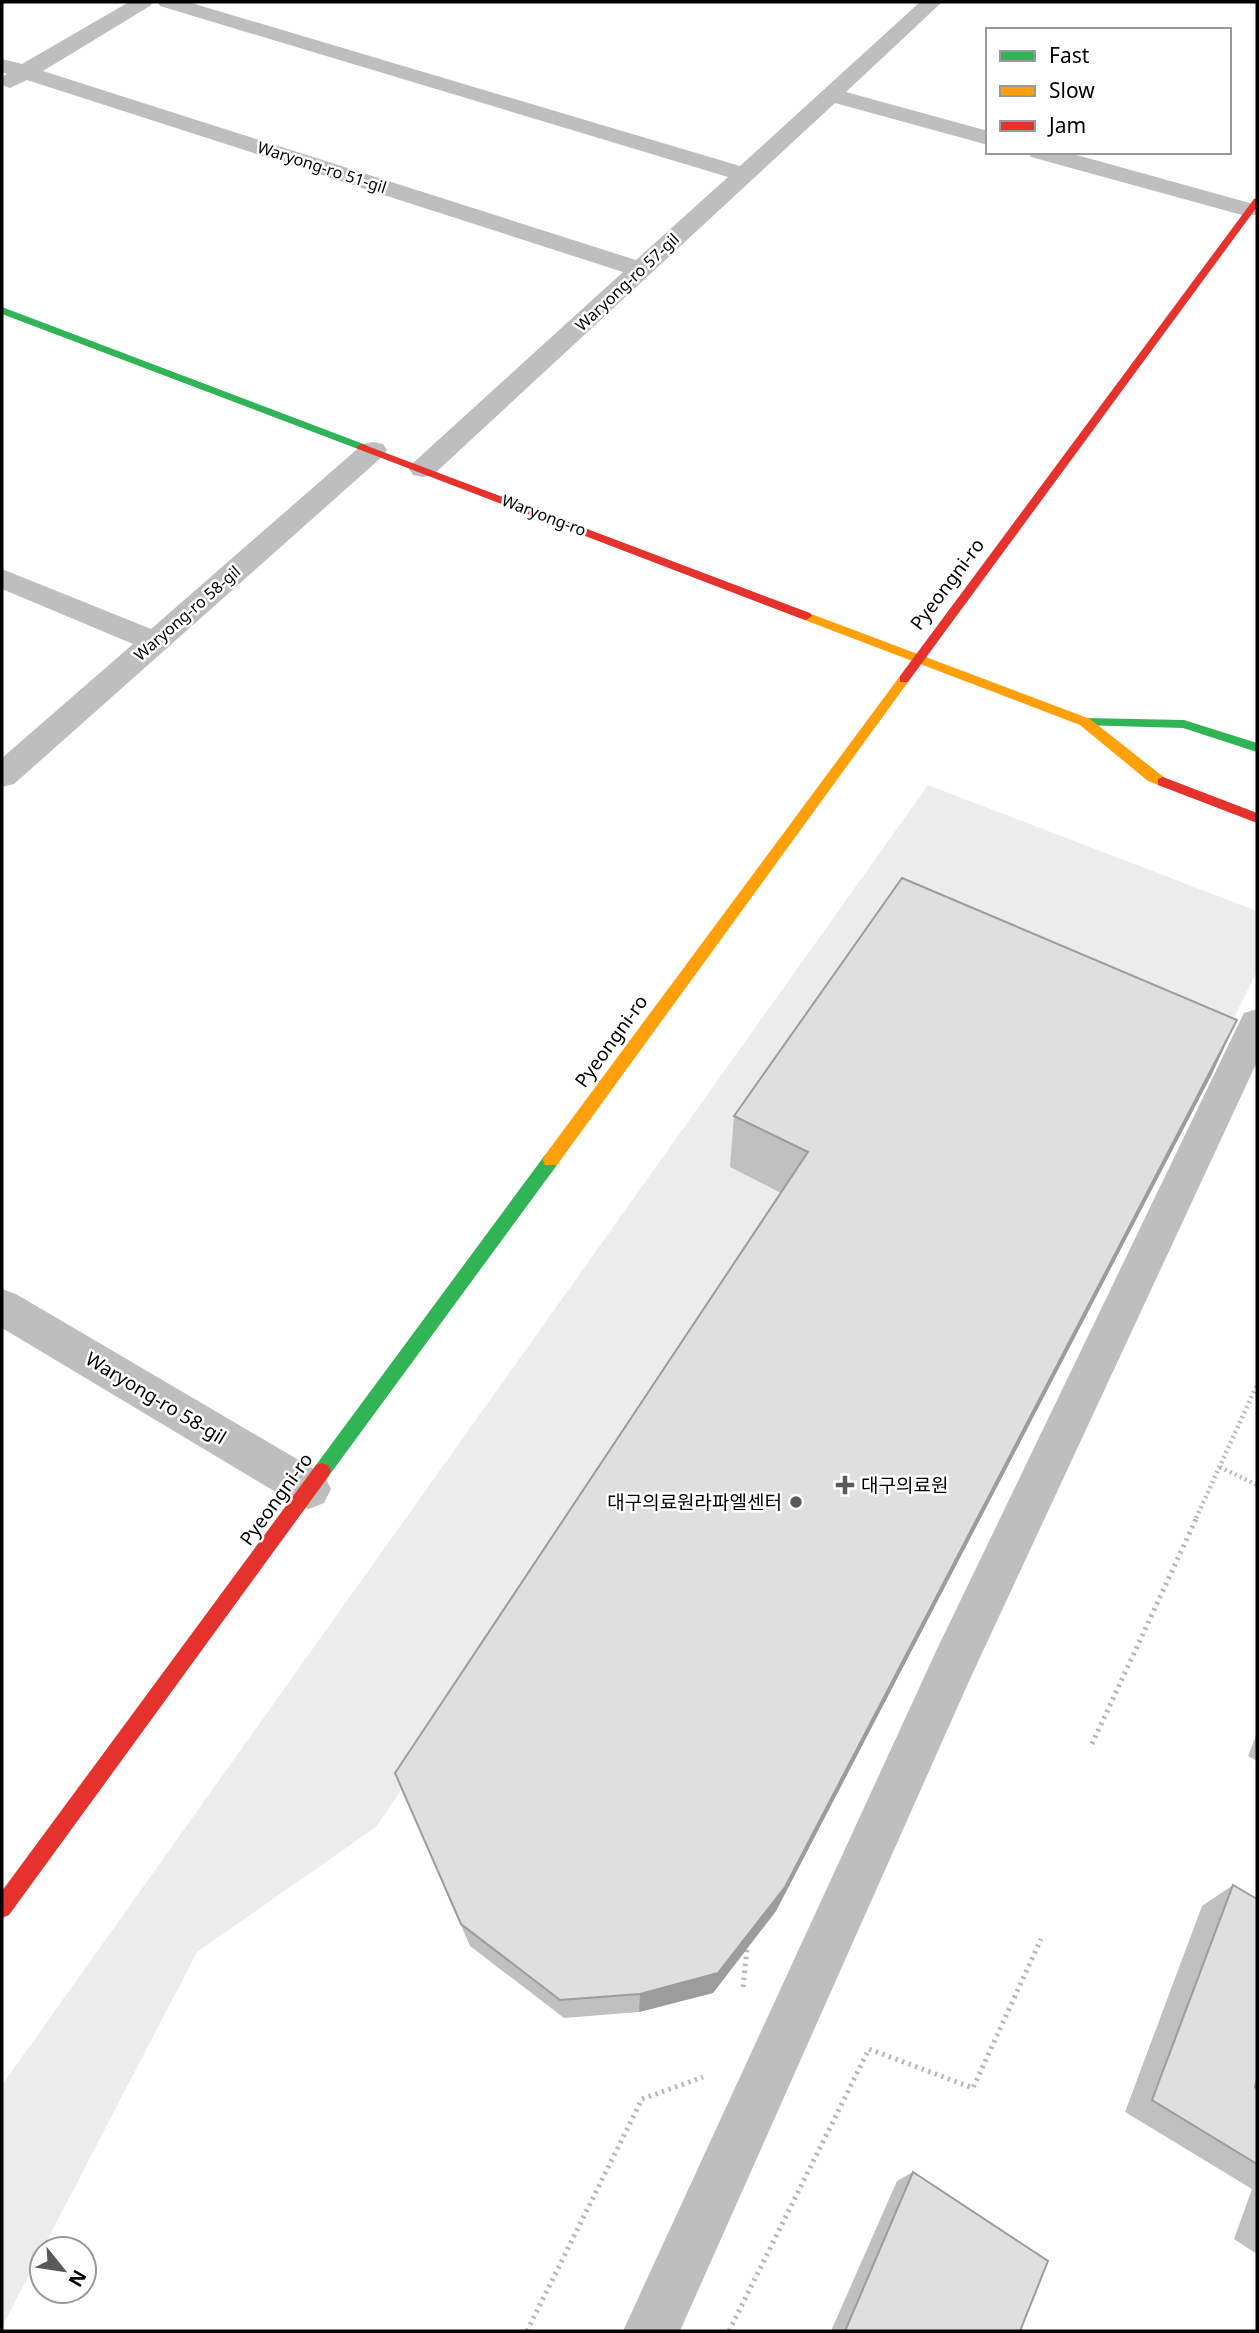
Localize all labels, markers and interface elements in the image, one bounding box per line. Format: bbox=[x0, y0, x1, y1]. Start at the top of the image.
legend bbox=[986, 28, 1231, 154]
text: Fast bbox=[1049, 41, 1090, 69]
text: Slow bbox=[1049, 76, 1095, 104]
text: Jam bbox=[1047, 111, 1086, 139]
street label: Waryong-ro 51-gil bbox=[255, 136, 389, 198]
street label: Waryong-ro 57-gil bbox=[570, 228, 684, 336]
street label: Waryong-ro bbox=[499, 489, 589, 541]
street label: Pyeongni-ro bbox=[904, 533, 990, 635]
street label: Waryong-ro 58-gil bbox=[129, 561, 245, 665]
street label: Pyeongni-ro bbox=[569, 989, 653, 1093]
street label: Waryong-ro 58-gil bbox=[81, 1346, 231, 1450]
street label: Pyeongni-ro bbox=[234, 1447, 318, 1551]
place label: 대구의료원 bbox=[861, 1472, 948, 1498]
marker: 대구의료원 bbox=[835, 1475, 855, 1495]
place label: 대구의료원라파엘센터 bbox=[607, 1489, 782, 1515]
marker: 대구의료원라파엘센터 bbox=[788, 1494, 804, 1510]
north arrow bbox=[28, 2235, 98, 2305]
text: N bbox=[63, 2265, 93, 2292]

